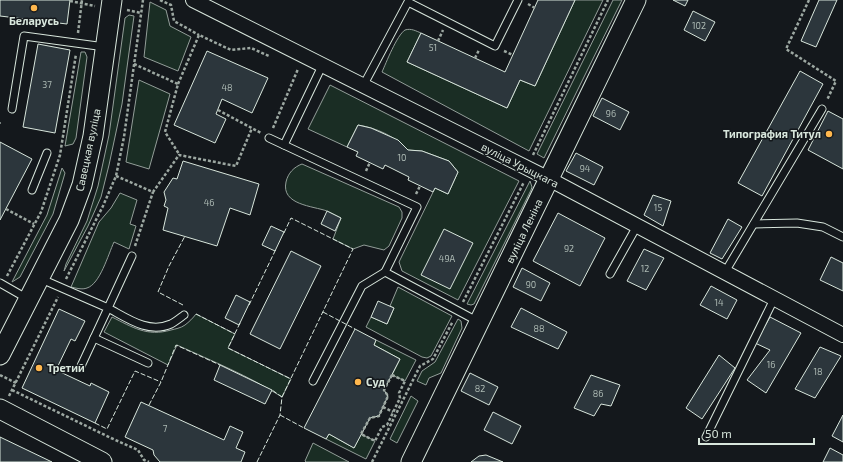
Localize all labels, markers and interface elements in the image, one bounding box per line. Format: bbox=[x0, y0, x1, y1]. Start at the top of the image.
marker: Беларусь bbox=[29, 3, 39, 13]
place label: Беларусь bbox=[9, 14, 59, 27]
house number: 102 bbox=[692, 20, 706, 31]
house number: 51 bbox=[429, 42, 437, 53]
house number: 37 bbox=[42, 79, 52, 90]
house number: 48 bbox=[222, 82, 233, 93]
street label: Савецкая вуліца bbox=[72, 107, 104, 193]
house number: 96 bbox=[606, 108, 616, 119]
place label: Типография Титул bbox=[723, 127, 821, 140]
marker: Типография Титул bbox=[824, 129, 834, 139]
street label: вуліца Урыцкага bbox=[479, 139, 561, 191]
house number: 10 bbox=[397, 152, 407, 163]
house number: 94 bbox=[580, 163, 591, 174]
street label: вуліца Леніна bbox=[502, 196, 546, 266]
house number: 46 bbox=[204, 197, 214, 208]
house number: 15 bbox=[654, 202, 662, 213]
house number: 92 bbox=[564, 243, 574, 254]
house number: 49А bbox=[439, 253, 456, 264]
house number: 12 bbox=[641, 263, 649, 274]
house number: 90 bbox=[526, 279, 536, 290]
house number: 14 bbox=[714, 297, 724, 308]
house number: 88 bbox=[534, 323, 544, 334]
house number: 16 bbox=[767, 359, 775, 370]
place label: Третий bbox=[47, 361, 85, 374]
marker: Третий bbox=[34, 363, 44, 373]
house number: 18 bbox=[813, 366, 823, 377]
place label: Суд bbox=[366, 375, 385, 388]
marker: Суд bbox=[353, 377, 363, 387]
house number: 82 bbox=[475, 383, 485, 394]
house number: 86 bbox=[593, 388, 603, 399]
scale bar bbox=[699, 420, 814, 446]
house number: 7 bbox=[163, 423, 168, 434]
text: 50 m bbox=[705, 426, 732, 440]

